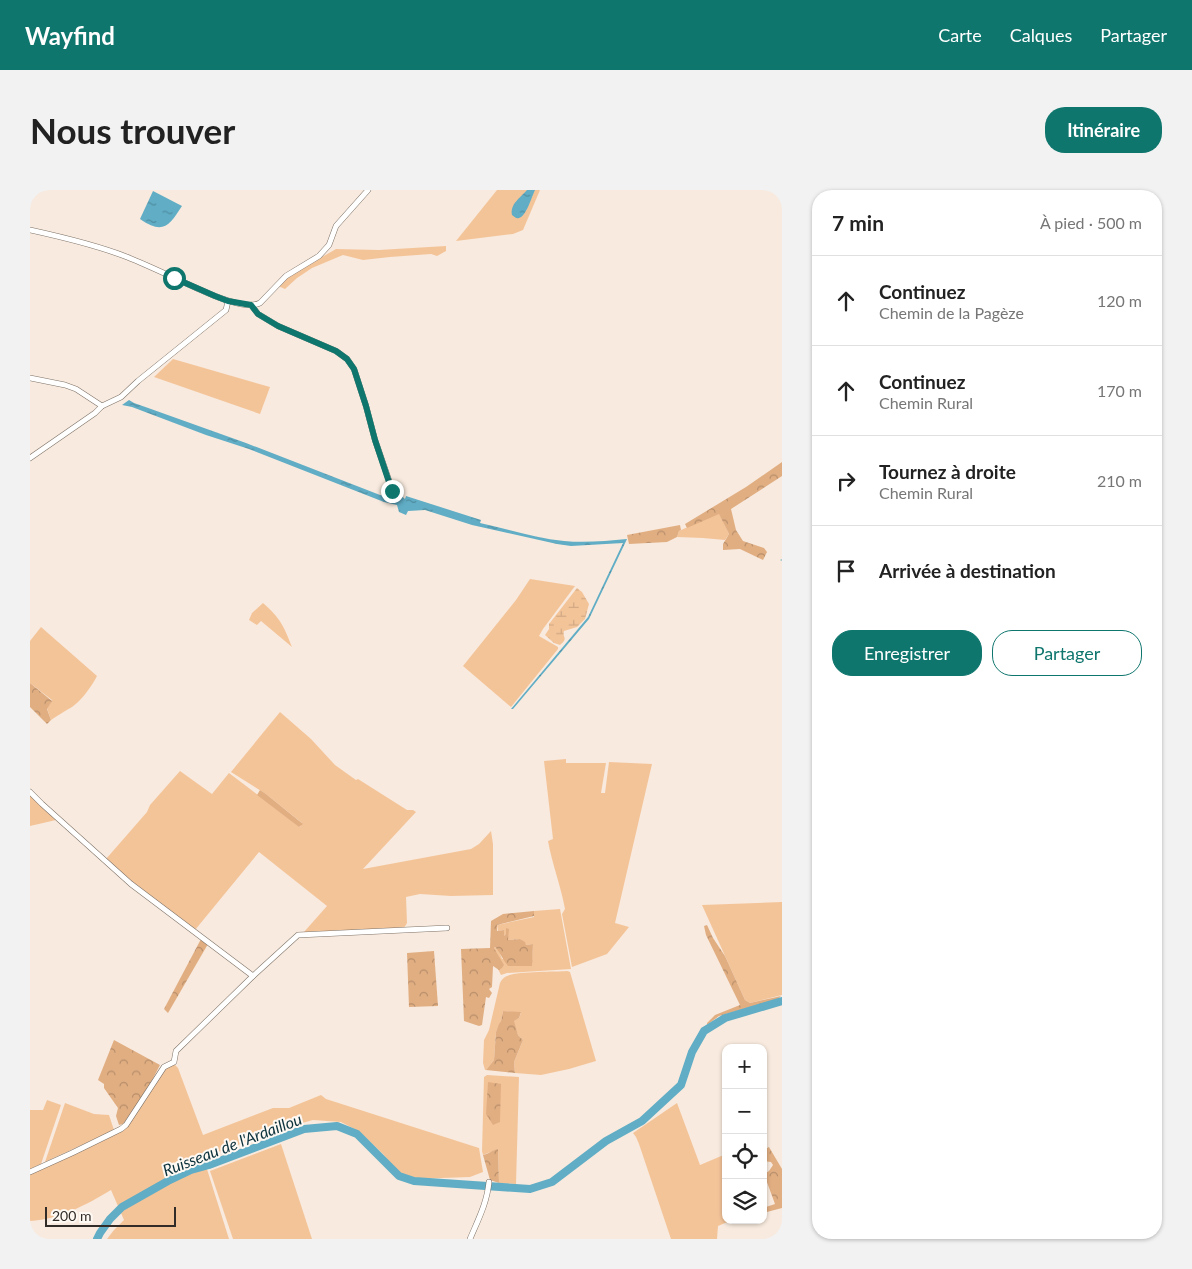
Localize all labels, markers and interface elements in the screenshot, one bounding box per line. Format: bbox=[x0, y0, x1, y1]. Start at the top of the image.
text: Wayfind bbox=[25, 21, 115, 50]
text: Carte bbox=[938, 24, 982, 46]
text: Calques bbox=[1010, 24, 1072, 46]
text: Partager bbox=[1100, 24, 1167, 46]
button: Itinéraire bbox=[1045, 107, 1162, 153]
text: Nous trouver bbox=[30, 109, 235, 151]
text: 7 min bbox=[832, 210, 884, 235]
text: À pied · 500 m bbox=[1040, 213, 1142, 232]
route start bbox=[163, 267, 186, 290]
text: Continuez bbox=[879, 280, 965, 303]
icon: ahead bbox=[832, 287, 860, 315]
text: 120 m bbox=[1097, 291, 1142, 310]
text: Chemin de la Pagèze bbox=[879, 303, 1024, 322]
text: Continuez bbox=[879, 370, 965, 393]
icon: ahead bbox=[832, 377, 860, 405]
text: 170 m bbox=[1097, 381, 1142, 400]
text: Chemin Rural bbox=[879, 393, 973, 412]
text: Tournez à droite bbox=[879, 460, 1016, 483]
icon: right bbox=[832, 467, 860, 495]
text: 210 m bbox=[1097, 471, 1142, 490]
route end bbox=[381, 480, 404, 503]
text: Chemin Rural bbox=[879, 483, 973, 502]
icon: arrive bbox=[832, 557, 860, 585]
text: Arrivée à destination bbox=[879, 559, 1056, 582]
button: Enregistrer bbox=[832, 630, 982, 676]
button: Partager bbox=[992, 630, 1142, 676]
map controls bbox=[722, 1044, 767, 1224]
button: + bbox=[722, 1044, 767, 1089]
button: − bbox=[722, 1089, 767, 1134]
water label: Ruisseau de l'Ardaillou bbox=[160, 1109, 304, 1179]
button: locate bbox=[722, 1134, 767, 1179]
button: layers bbox=[722, 1179, 767, 1224]
scale bar bbox=[45, 1204, 176, 1227]
text: 200 m bbox=[52, 1207, 91, 1224]

